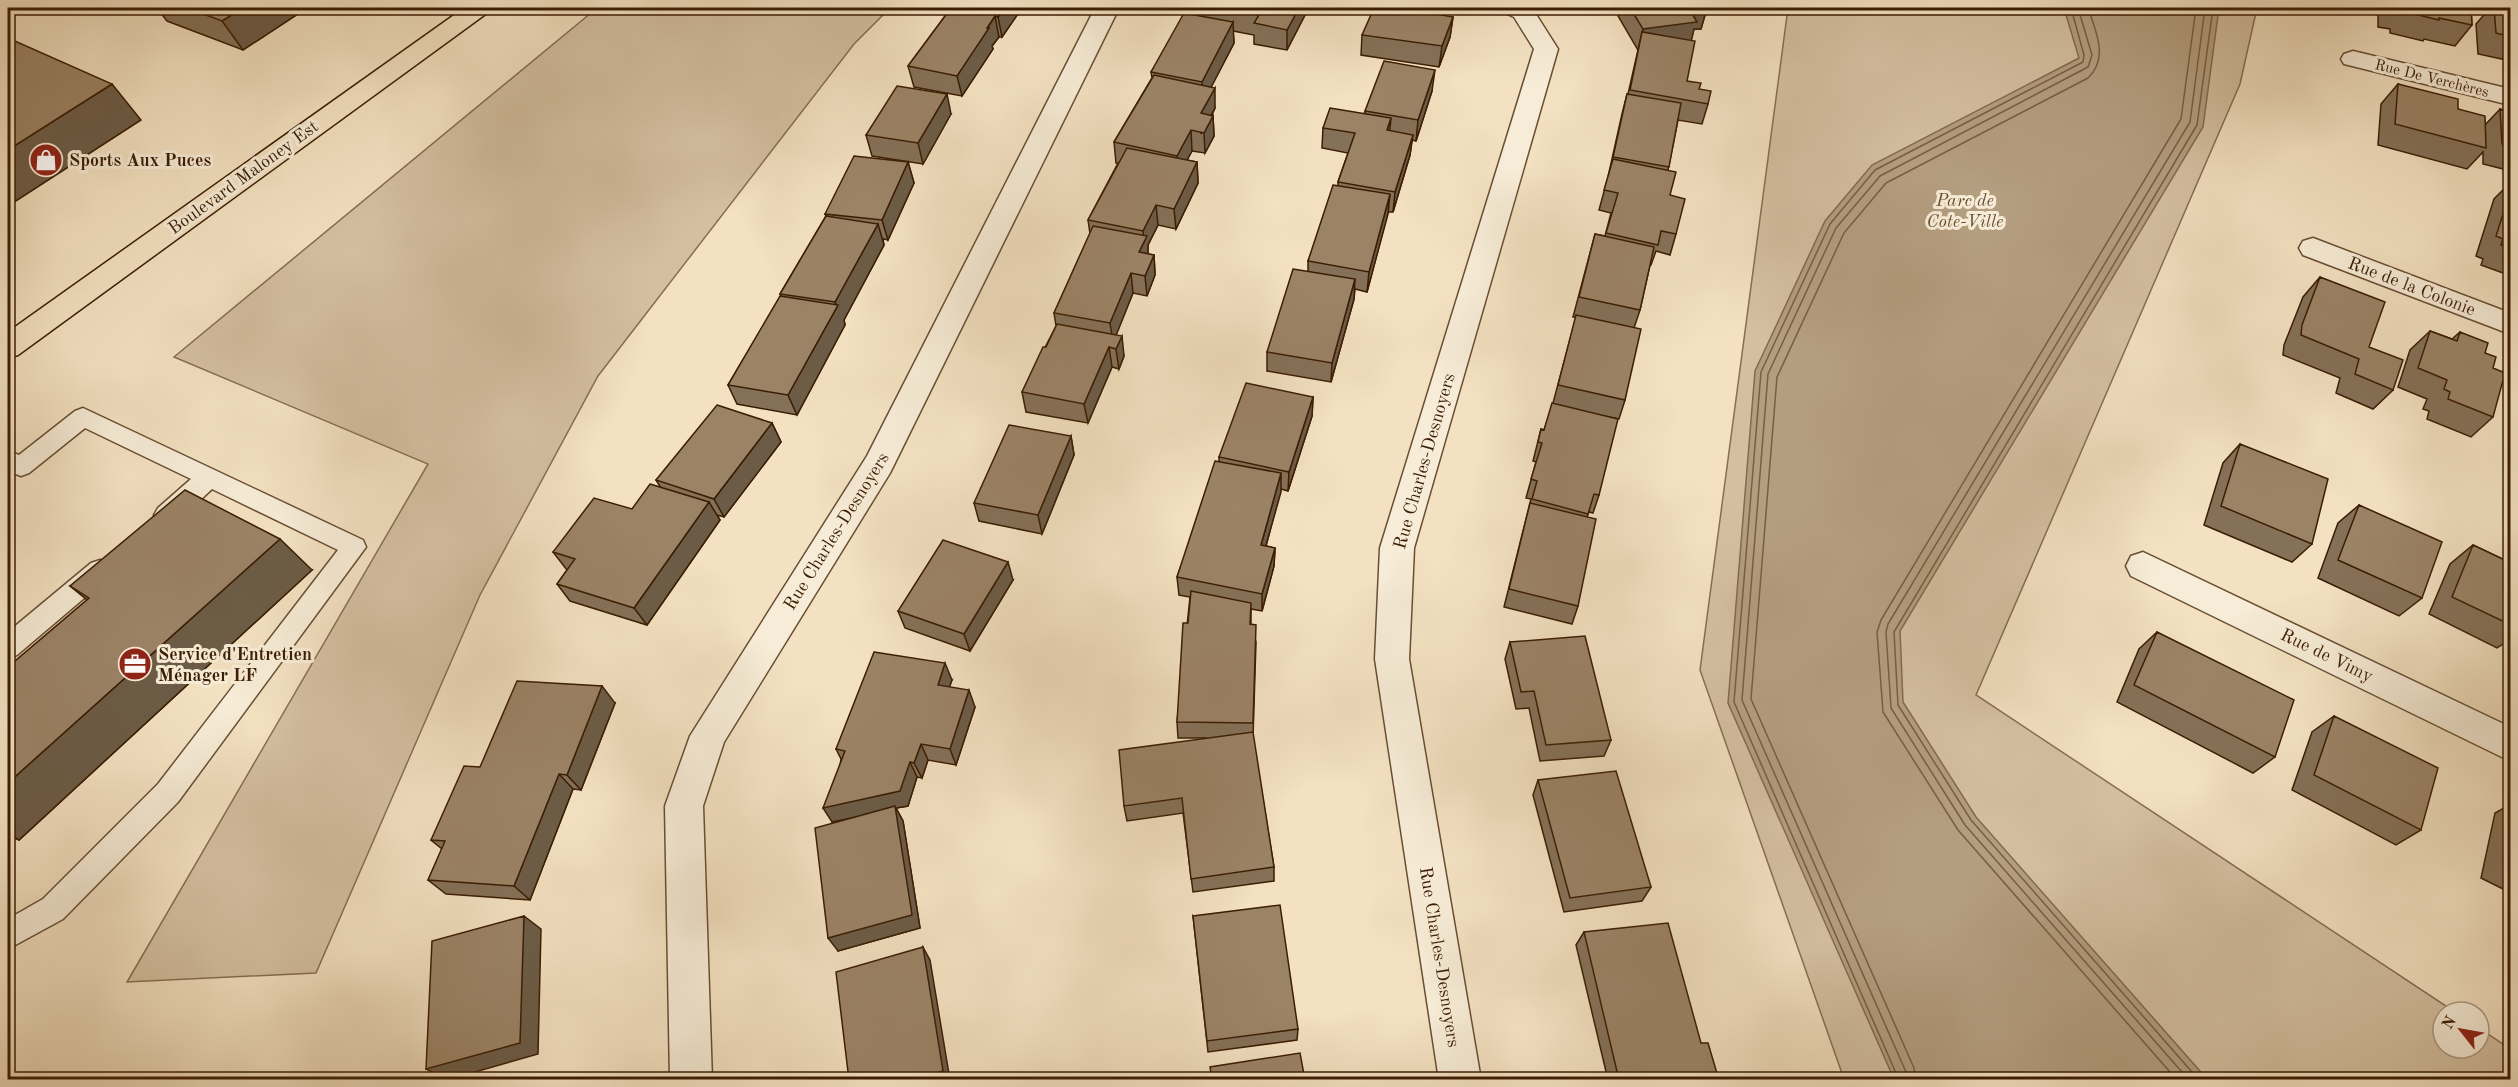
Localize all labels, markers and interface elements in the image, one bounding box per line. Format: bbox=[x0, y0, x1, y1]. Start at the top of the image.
street label: Rue De Verchères bbox=[2373, 58, 2490, 101]
street label: Boulevard Maloney Est bbox=[165, 117, 322, 238]
shop icon: Sports Aux Puces bbox=[28, 142, 64, 178]
place label: Sports Aux Puces bbox=[69, 152, 211, 170]
park label: Parc de Cote-Ville bbox=[1927, 192, 2003, 231]
street label: Rue de la Colonie bbox=[2345, 254, 2478, 320]
street label: Rue Charles-Desnoyers bbox=[1391, 371, 1459, 551]
street label: Rue Charles-Desnoyers bbox=[781, 449, 893, 614]
street label: Rue de Vimy bbox=[2278, 626, 2376, 686]
office icon: Service d'Entretien Ménager LF bbox=[117, 646, 153, 682]
place label: Service d'Entretien Ménager LF bbox=[158, 646, 312, 685]
street label: Rue Charles-Desnoyers bbox=[1416, 866, 1462, 1049]
north arrow bbox=[2431, 1000, 2491, 1060]
text: N bbox=[2440, 1013, 2460, 1033]

